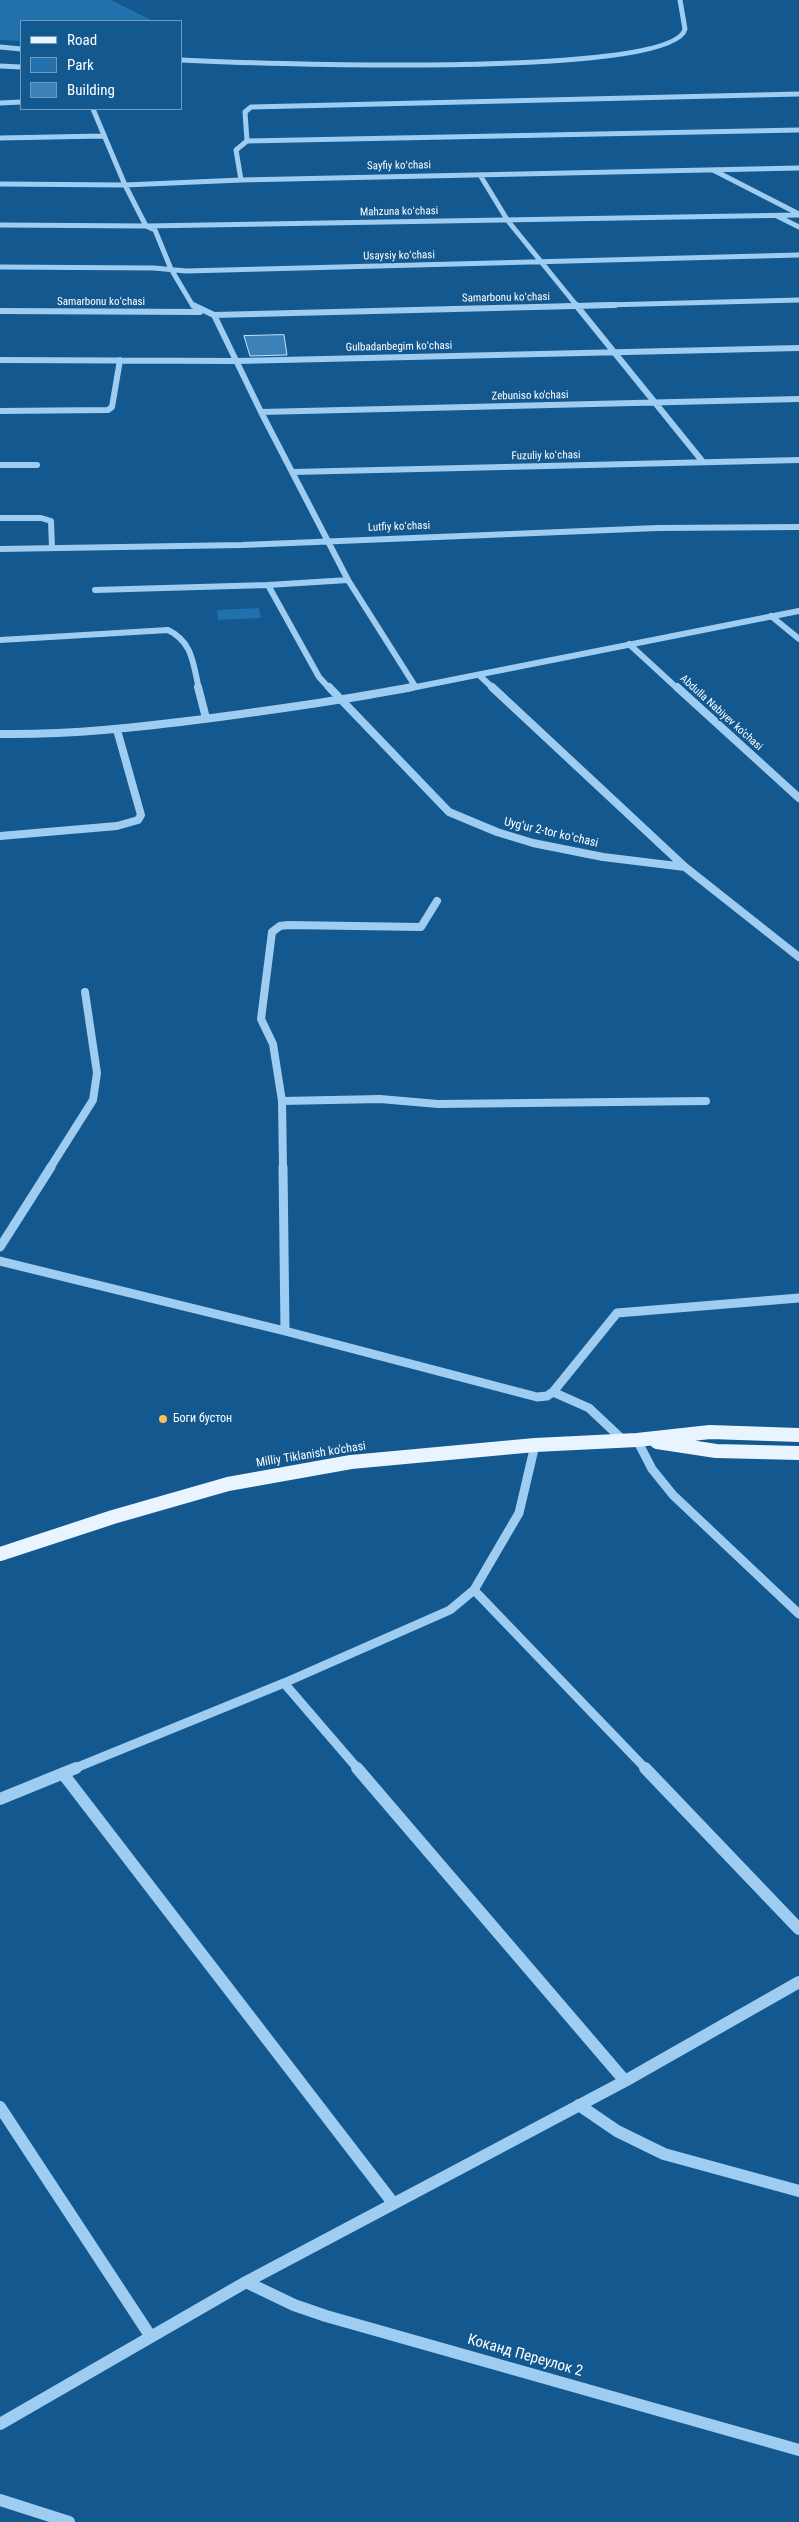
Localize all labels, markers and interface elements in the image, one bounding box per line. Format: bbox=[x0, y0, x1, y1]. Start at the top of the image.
legend bbox=[20, 20, 182, 110]
text: Road bbox=[67, 31, 97, 49]
text: Park bbox=[67, 56, 94, 74]
text: Building bbox=[67, 81, 115, 99]
street label: Sayfiy koʻchasi bbox=[367, 159, 431, 173]
street label: Mahzuna koʻchasi bbox=[360, 205, 438, 219]
street label: Usaysiy koʻchasi bbox=[363, 249, 435, 263]
street label: Samarbonu koʻchasi bbox=[462, 291, 550, 305]
street label: Samarbonu koʻchasi bbox=[57, 295, 145, 309]
street label: Gulbadanbegim koʻchasi bbox=[346, 339, 452, 355]
street label: Zebuniso ko'chasi bbox=[491, 389, 569, 403]
street label: Fuzuliy koʻchasi bbox=[511, 449, 581, 463]
street label: Lutfiy koʻchasi bbox=[368, 519, 430, 535]
street label: Abdulla Nabiyev ko'chasi bbox=[677, 672, 765, 754]
street label: Uyg‘ur 2-tor koʻchasi bbox=[502, 815, 600, 851]
place label: Боги бустон bbox=[173, 1412, 232, 1426]
marker: Боги бустон bbox=[157, 1413, 169, 1425]
street label: Milliy Tiklanish ko'chasi bbox=[255, 1439, 367, 1471]
street label: Коканд Πереулок 2 bbox=[465, 2331, 585, 2381]

